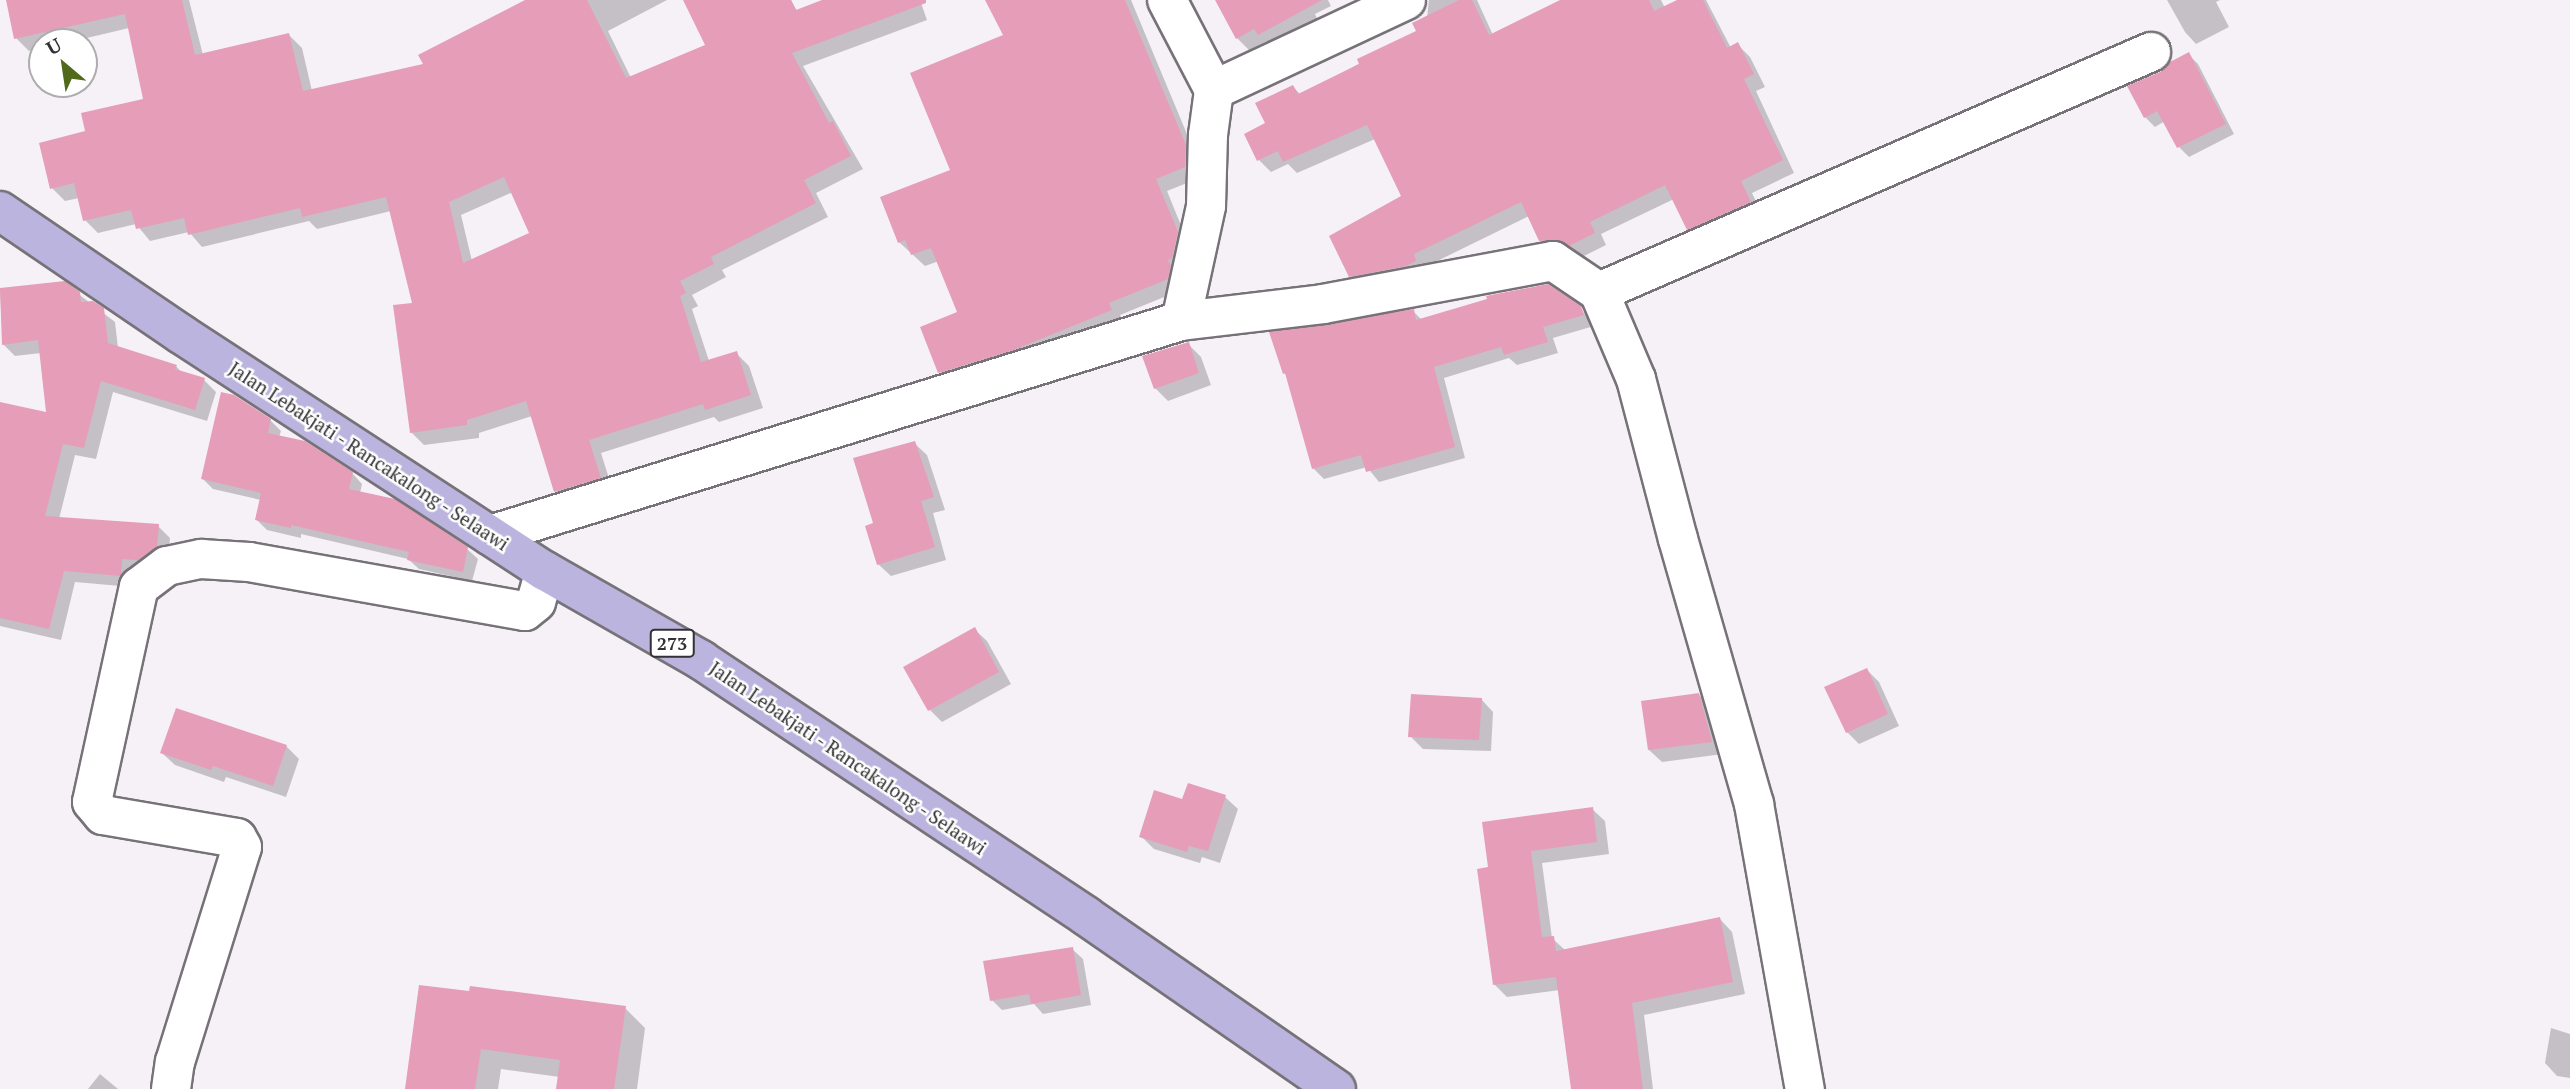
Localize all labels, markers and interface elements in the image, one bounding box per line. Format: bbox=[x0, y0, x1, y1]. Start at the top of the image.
north arrow bbox=[28, 28, 98, 98]
text: U bbox=[42, 32, 66, 60]
street label: Jalan Lebakjati - Rancakalong - Selaawi bbox=[224, 356, 514, 556]
road number: 273 bbox=[649, 628, 695, 658]
street label: Jalan Lebakjati - Rancakalong - Selaawi bbox=[704, 656, 992, 860]

